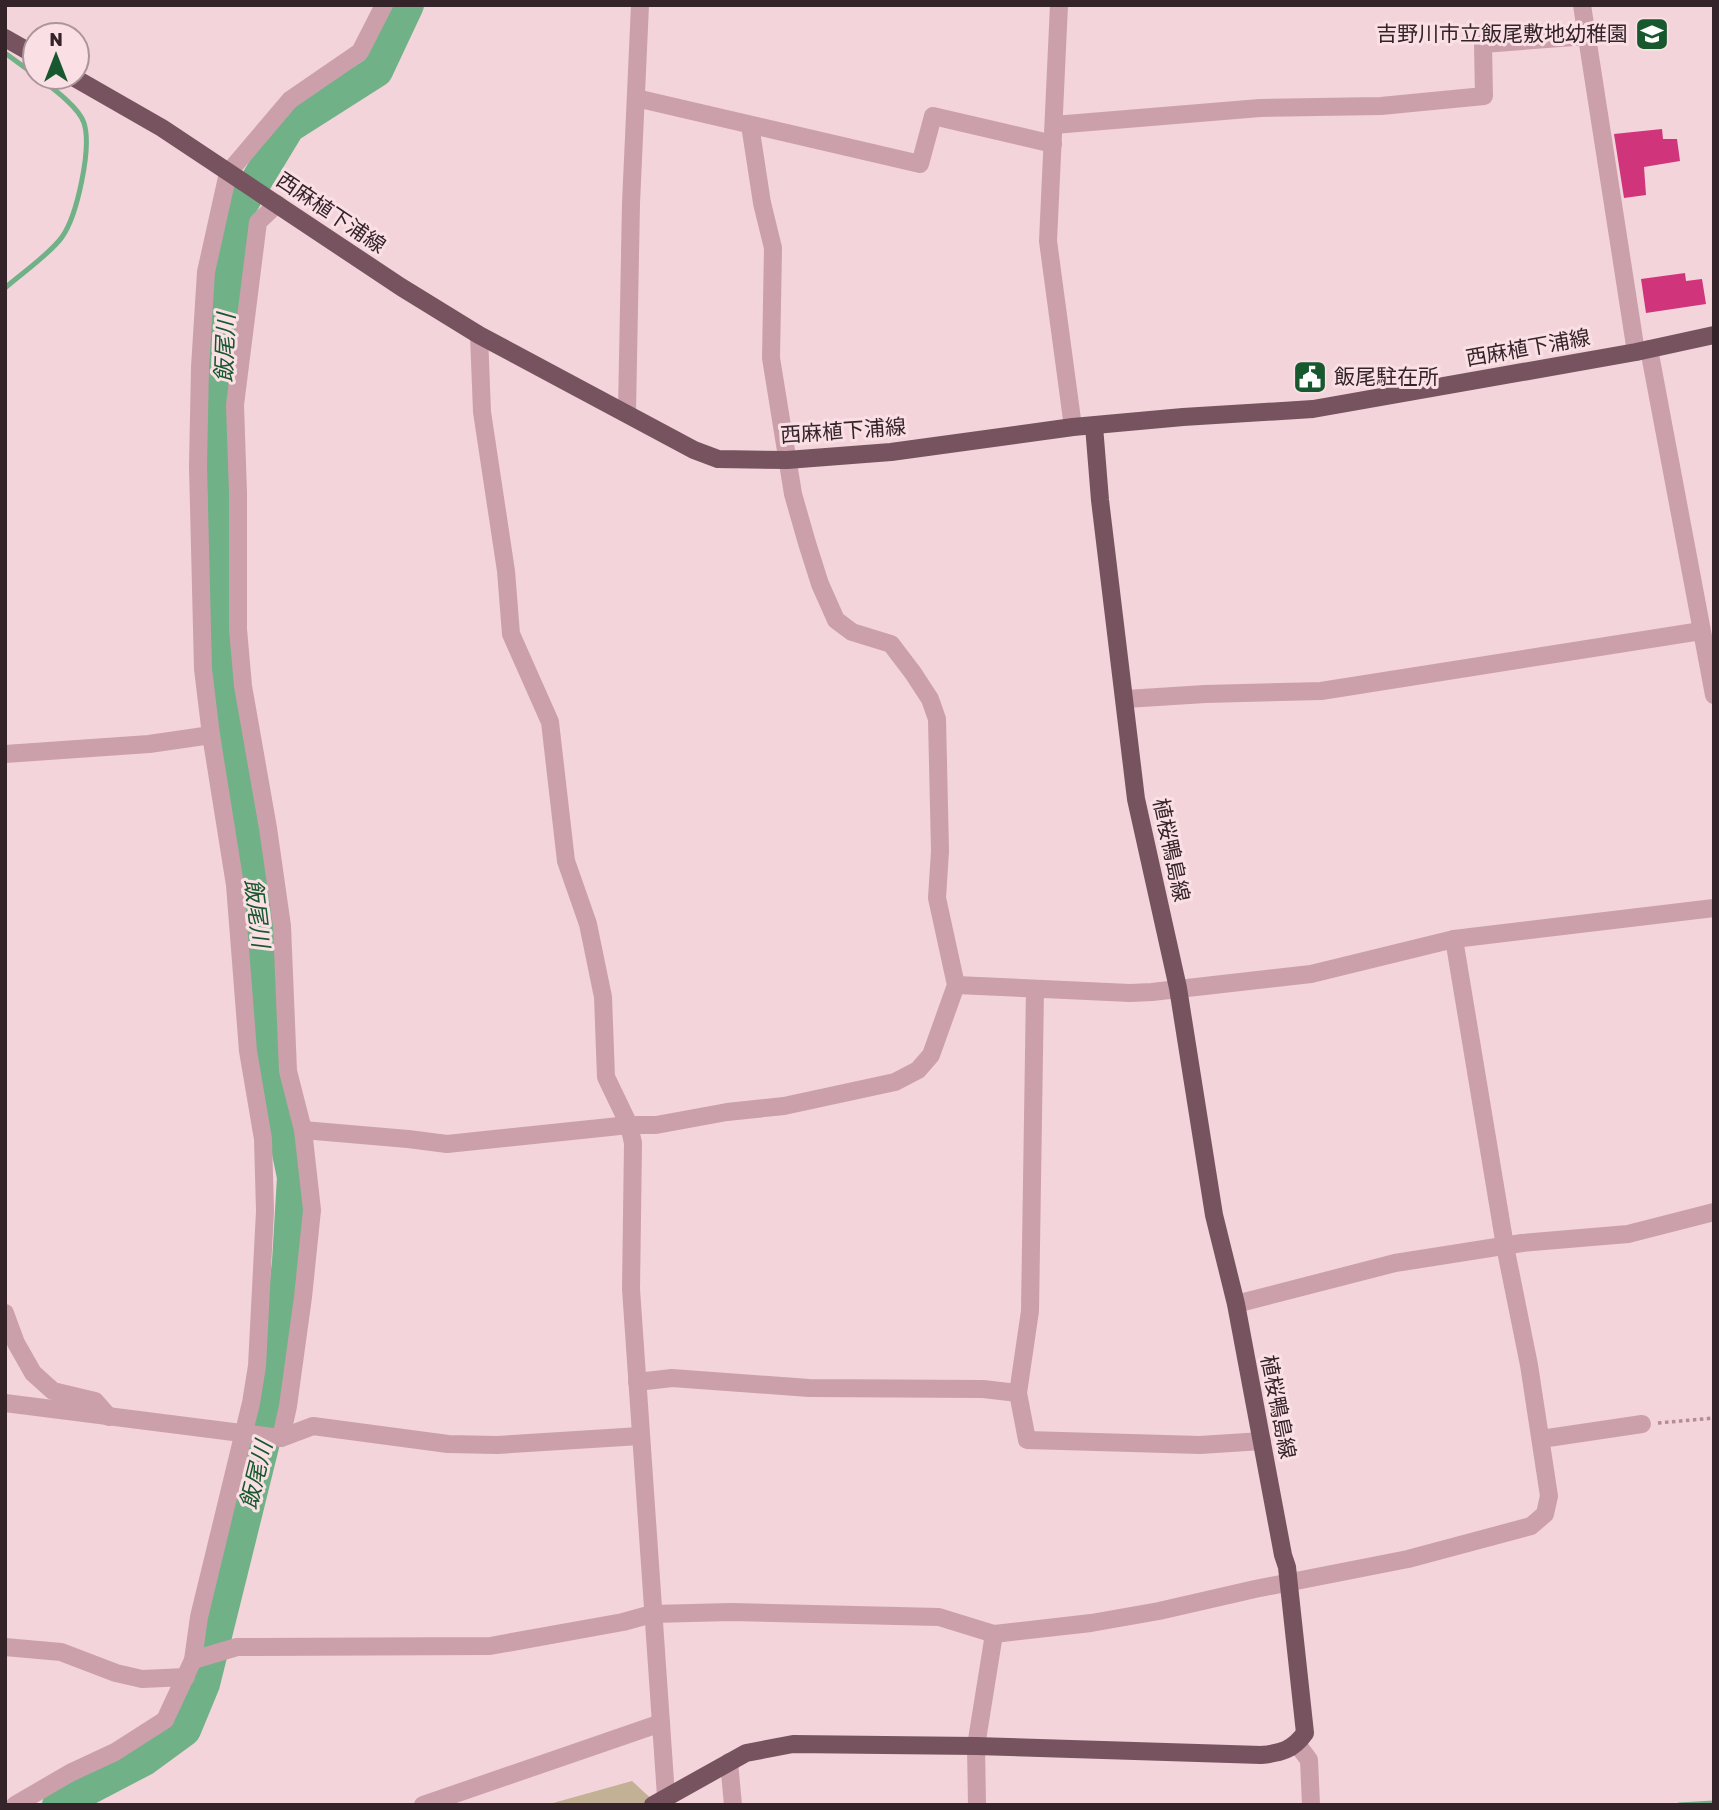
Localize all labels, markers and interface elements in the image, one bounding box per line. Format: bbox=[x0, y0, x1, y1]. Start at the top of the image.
school or university icon: 吉野川市立飯尾敷地幼稚園 bbox=[1633, 15, 1671, 53]
north arrow bbox=[21, 21, 91, 91]
place label: 吉野川市立飯尾敷地幼稚園 bbox=[1376, 21, 1628, 46]
text: N bbox=[49, 28, 63, 51]
street label: 西麻植下浦線 bbox=[272, 167, 390, 258]
water label: 飯尾川 bbox=[210, 310, 240, 383]
street label: 西麻植下浦線 bbox=[1464, 324, 1592, 371]
public building icon: 飯尾駐在所 bbox=[1291, 358, 1329, 396]
place label: 飯尾駐在所 bbox=[1334, 364, 1439, 389]
street label: 西麻植下浦線 bbox=[779, 414, 907, 447]
street label: 植桜鴨島線 bbox=[1148, 796, 1195, 904]
water label: 飯尾川 bbox=[239, 877, 275, 952]
street label: 植桜鴨島線 bbox=[1256, 1353, 1301, 1461]
water label: 飯尾川 bbox=[234, 1435, 279, 1512]

